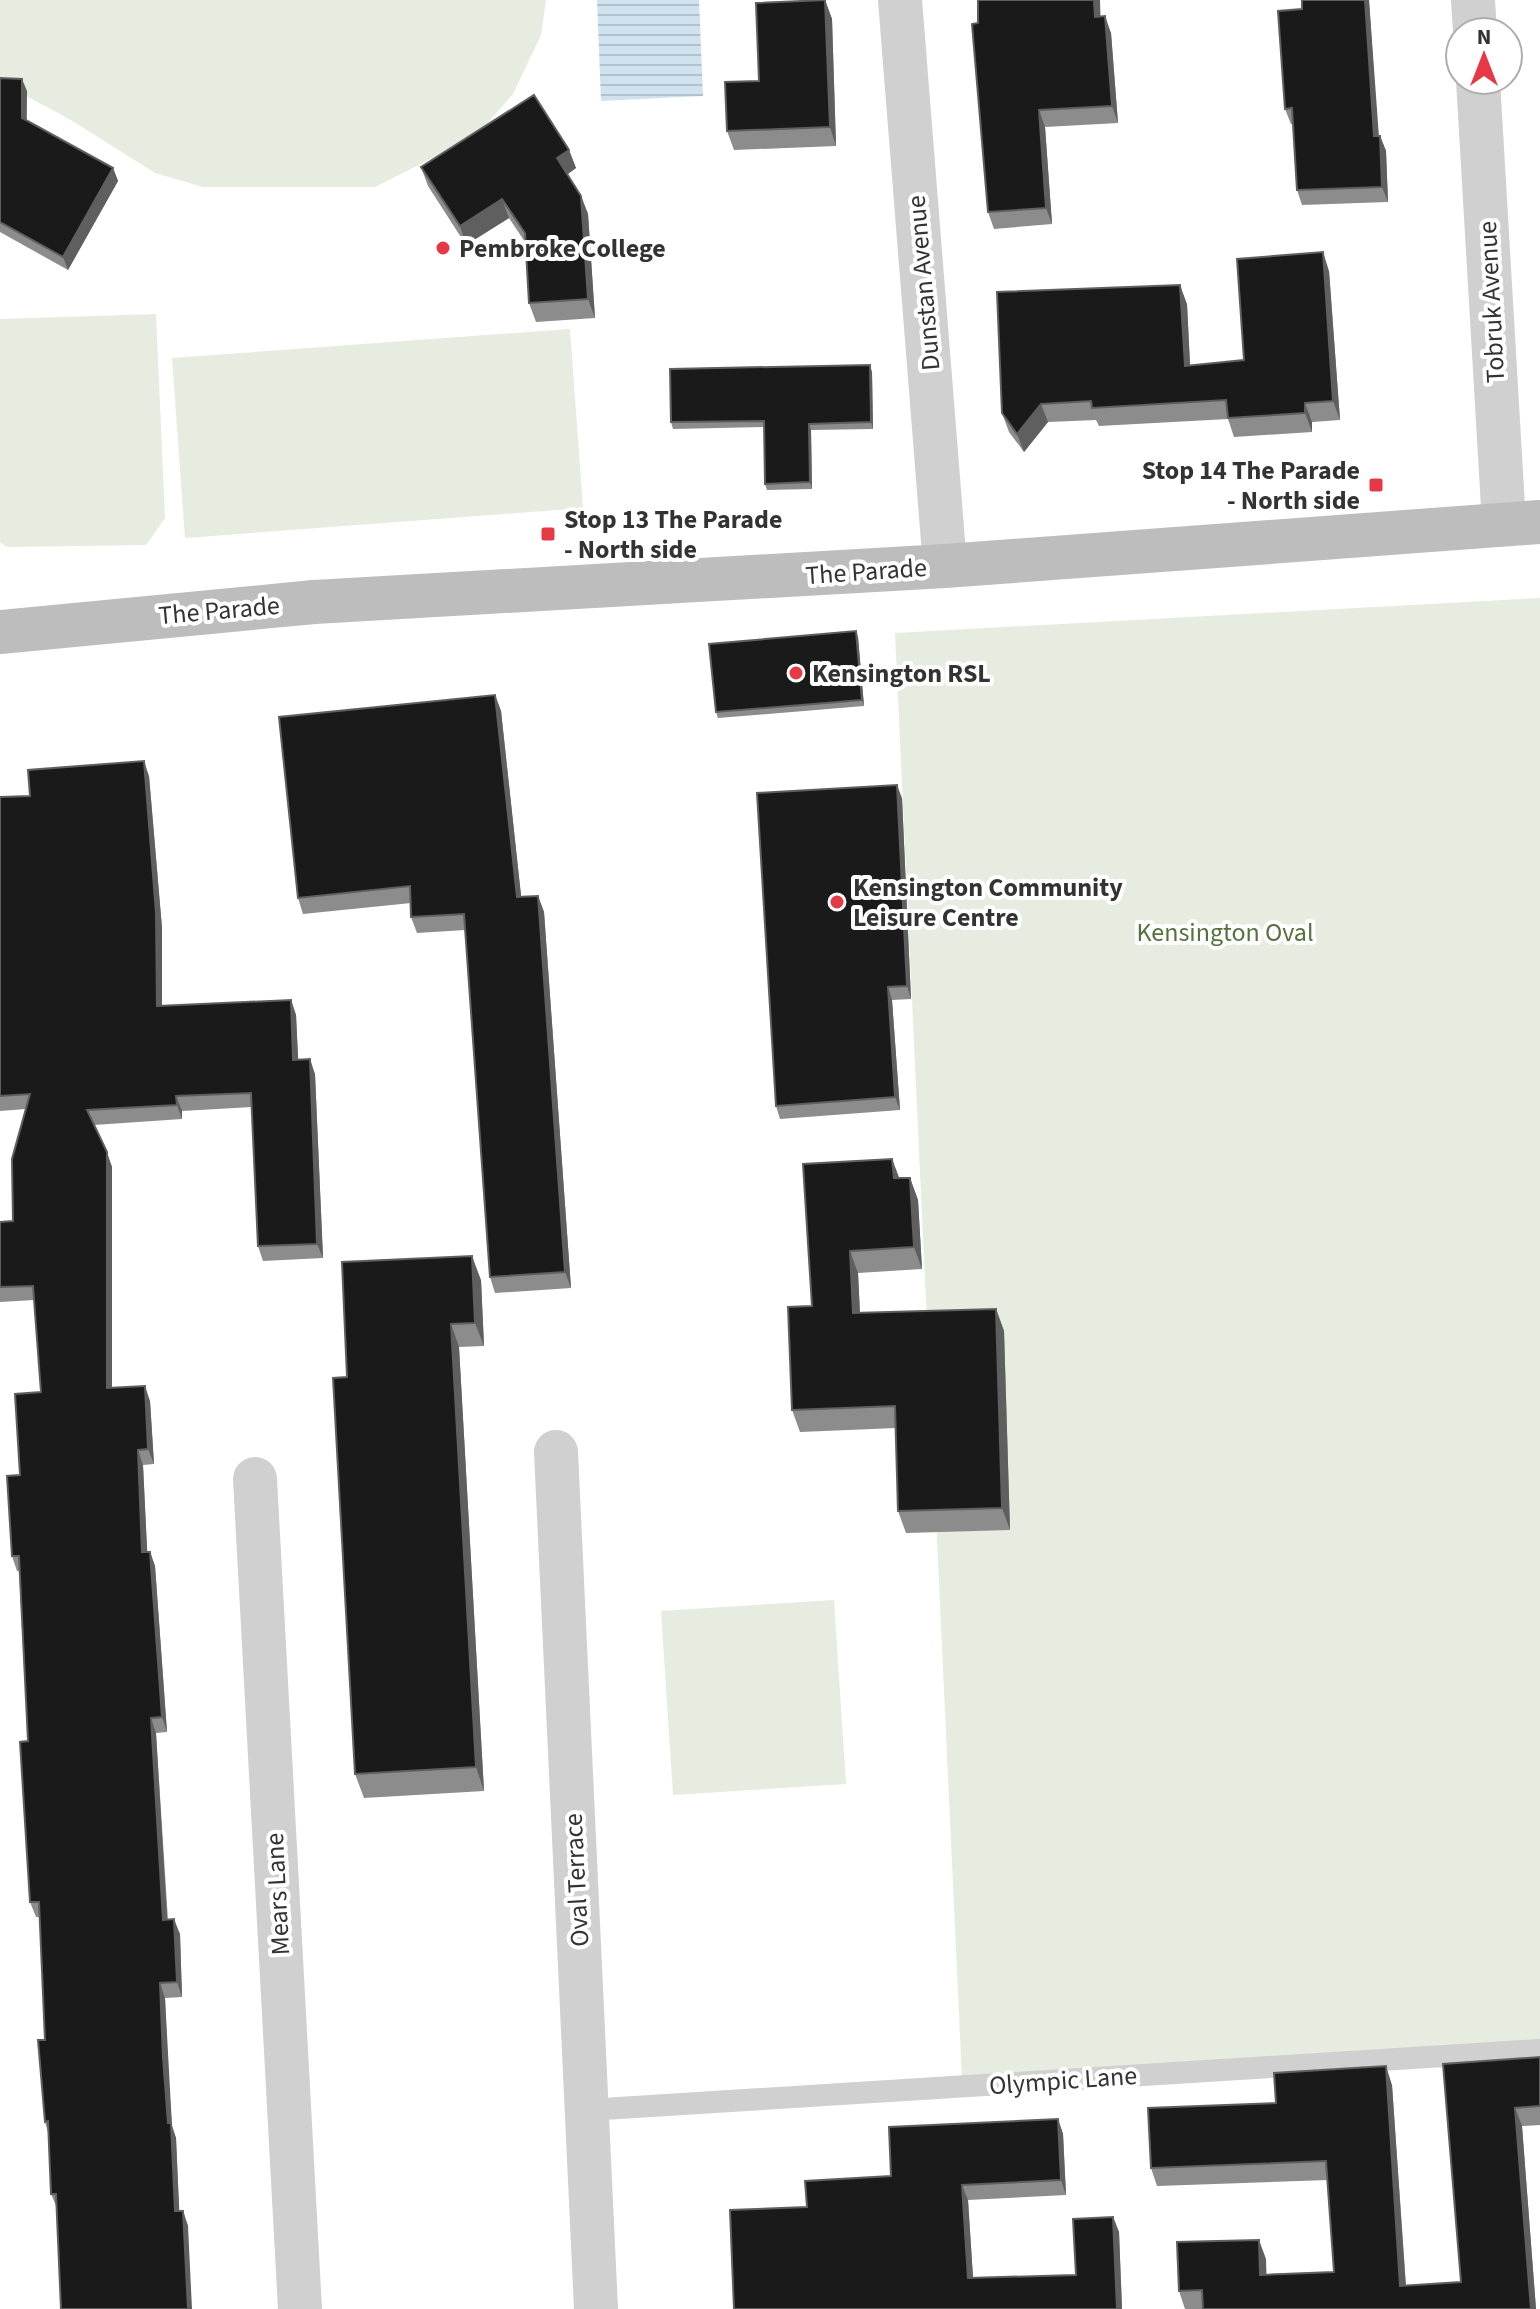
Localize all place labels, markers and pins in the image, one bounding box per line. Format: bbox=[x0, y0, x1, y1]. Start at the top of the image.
place label: Pembroke College bbox=[459, 230, 666, 267]
marker: Pembroke College bbox=[434, 239, 452, 257]
place label: Stop 14 The Parade - North side bbox=[1142, 452, 1360, 519]
marker: Stop 14 The Parade - North side bbox=[1367, 476, 1385, 494]
place label: Stop 13 The Parade - North side bbox=[564, 501, 782, 568]
marker: Stop 13 The Parade - North side bbox=[539, 525, 557, 543]
place label: Kensington RSL bbox=[812, 655, 991, 692]
marker: Kensington RSL bbox=[787, 664, 805, 682]
place label: Kensington Community Leisure Centre bbox=[853, 869, 1123, 936]
marker: Kensington Community Leisure Centre bbox=[828, 893, 846, 911]

